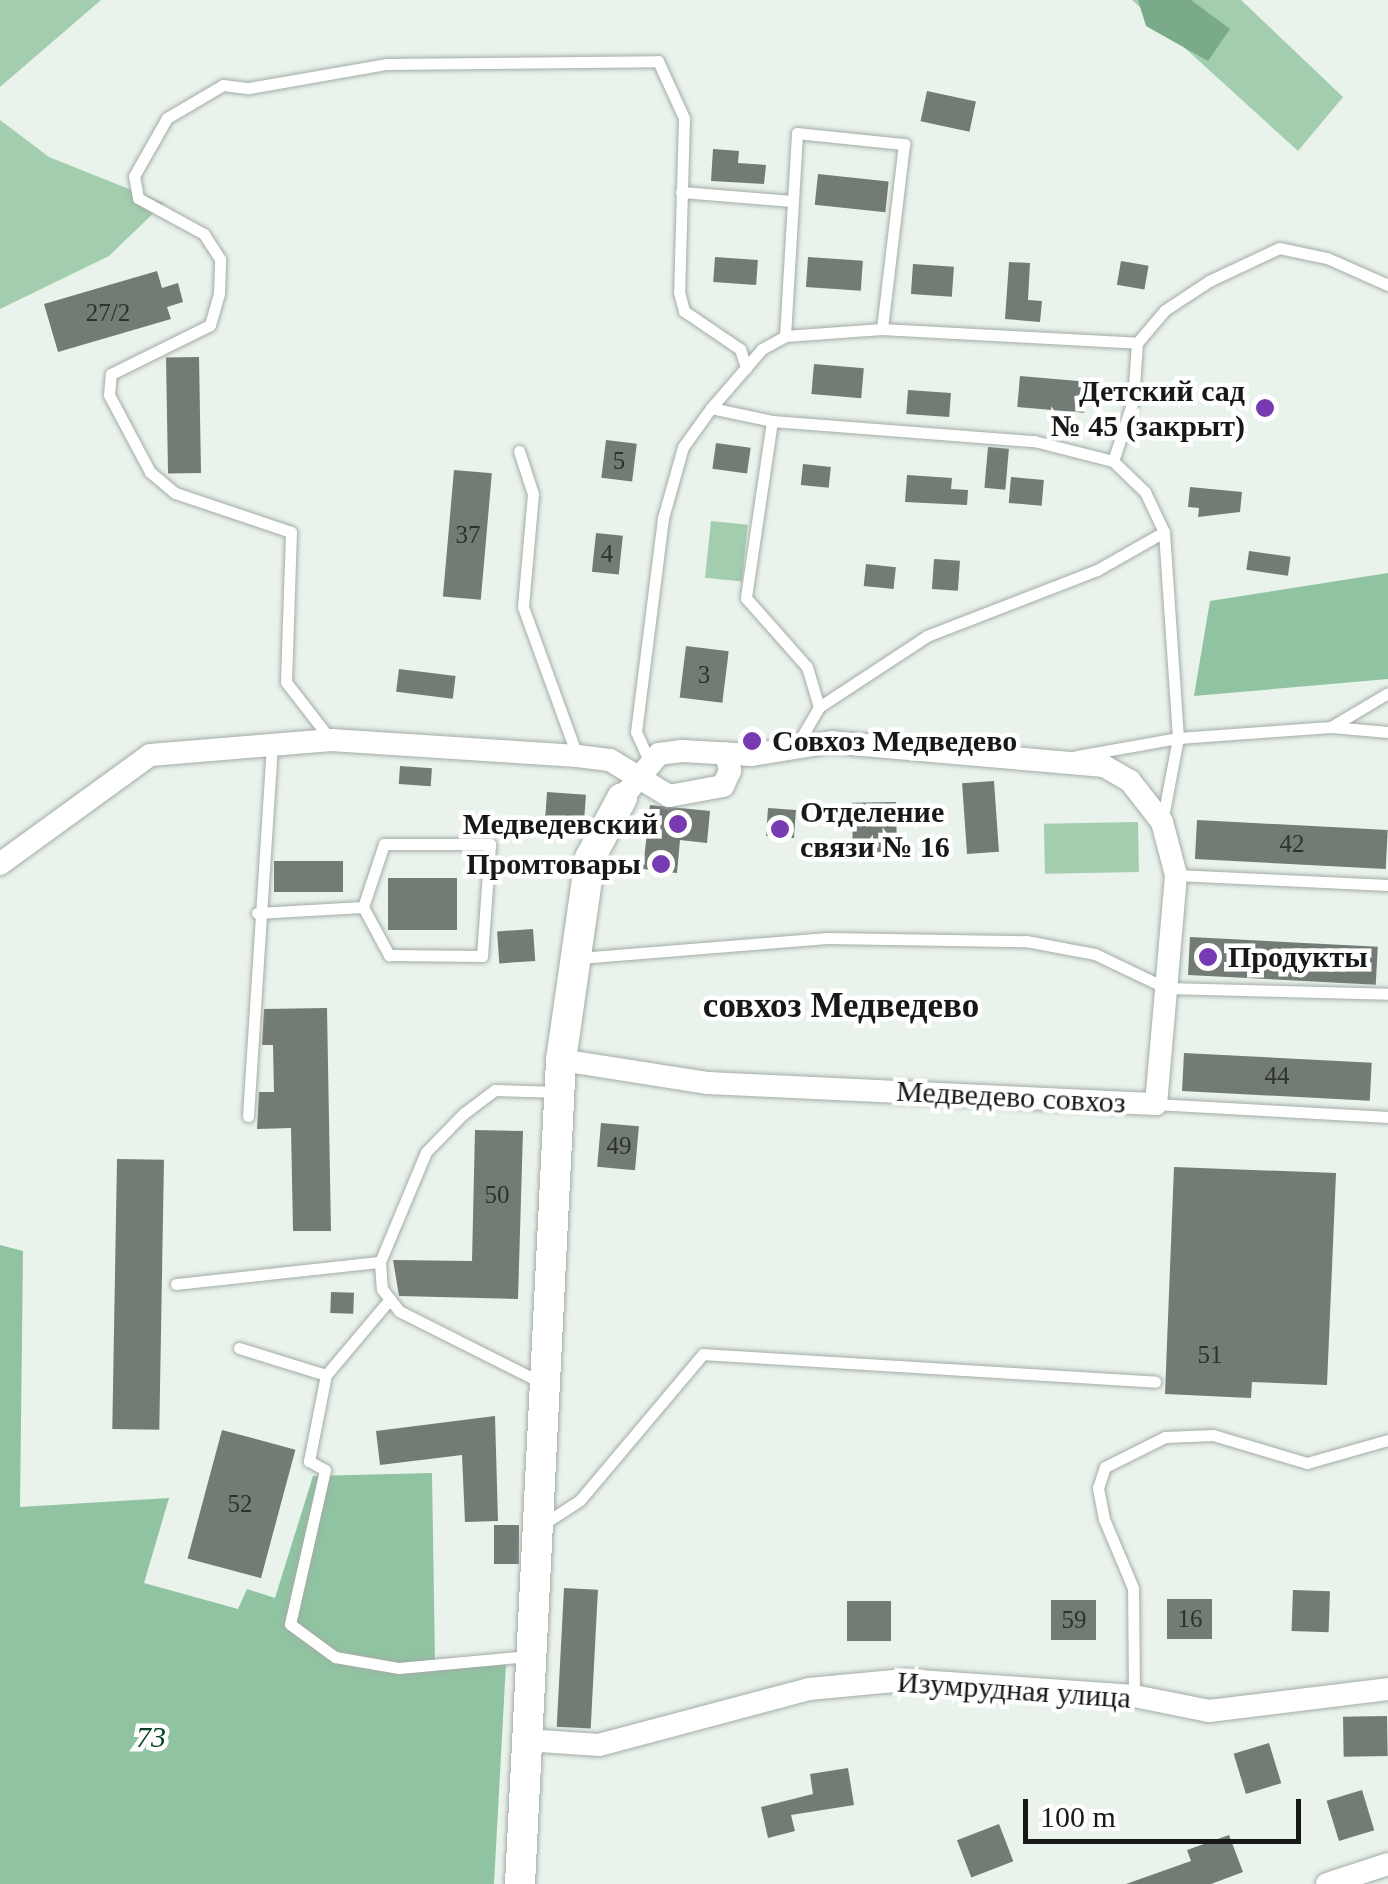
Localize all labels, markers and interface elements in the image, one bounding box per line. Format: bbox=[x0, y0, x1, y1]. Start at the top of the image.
house number: 27/2 bbox=[86, 298, 130, 328]
place label: Детский сад № 45 (закрыт) bbox=[1051, 373, 1245, 444]
marker: Детский сад № 45 (закрыт) bbox=[1254, 397, 1276, 419]
house number: 5 bbox=[613, 446, 625, 476]
house number: 37 bbox=[456, 520, 480, 550]
house number: 4 bbox=[601, 539, 613, 569]
house number: 3 bbox=[698, 660, 710, 690]
place label: Совхоз Медведево bbox=[772, 723, 1017, 759]
marker: Совхоз Медведево bbox=[741, 730, 763, 752]
place label: Отделение связи № 16 bbox=[800, 794, 950, 864]
place label: Медведевский bbox=[463, 806, 658, 842]
marker: Медведевский bbox=[667, 813, 689, 835]
marker: Отделение связи № 16 bbox=[769, 818, 791, 840]
house number: 42 bbox=[1280, 829, 1304, 859]
place label: Промтовары bbox=[466, 846, 641, 882]
marker: Промтовары bbox=[650, 853, 672, 875]
place label: Продукты bbox=[1228, 939, 1368, 975]
marker: Продукты bbox=[1197, 946, 1219, 968]
district label: совхоз Медведево bbox=[703, 985, 979, 1027]
house number: 44 bbox=[1264, 1061, 1290, 1091]
street label: Медведево совхоз bbox=[895, 1073, 1127, 1121]
house number: 49 bbox=[606, 1131, 632, 1161]
house number: 50 bbox=[484, 1180, 510, 1210]
house number: 51 bbox=[1198, 1340, 1222, 1370]
house number: 52 bbox=[228, 1489, 252, 1519]
house number: 16 bbox=[1178, 1604, 1202, 1634]
house number: 59 bbox=[1062, 1605, 1086, 1635]
street label: Изумрудная улица bbox=[896, 1664, 1132, 1716]
park label: 73 bbox=[136, 1719, 166, 1755]
scale bar bbox=[1028, 1779, 1306, 1841]
text: 100 m bbox=[1040, 1800, 1116, 1833]

